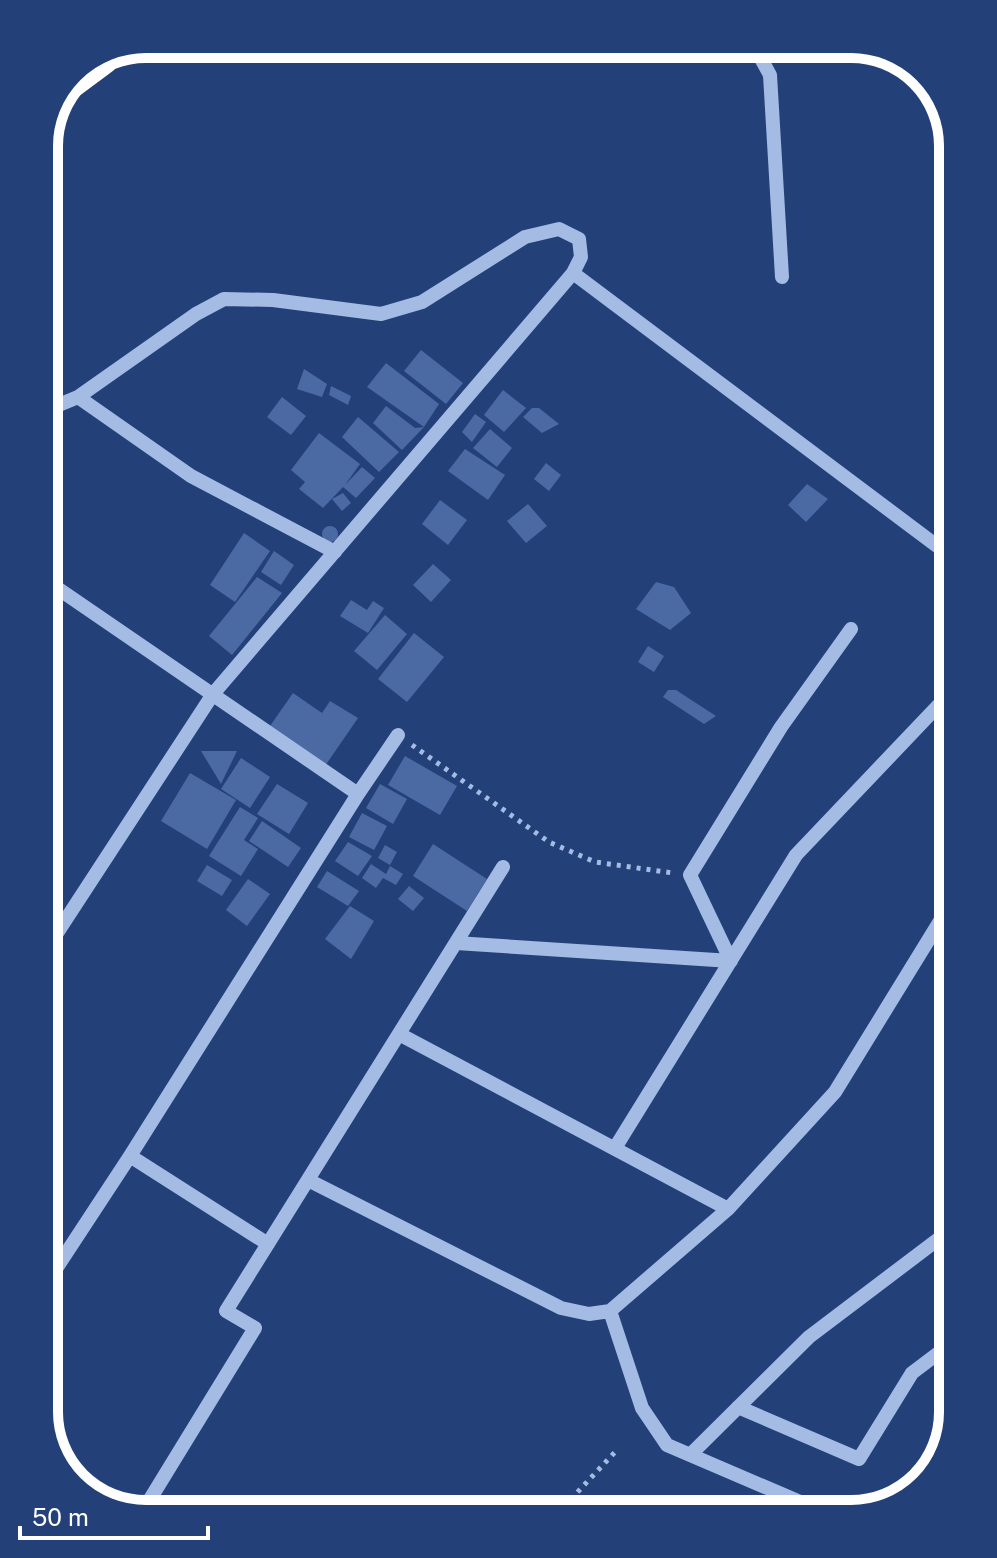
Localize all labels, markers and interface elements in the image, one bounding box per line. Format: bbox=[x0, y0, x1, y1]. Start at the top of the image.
scale bar bbox=[20, 1490, 208, 1540]
text: 50 m bbox=[32, 1503, 89, 1531]

